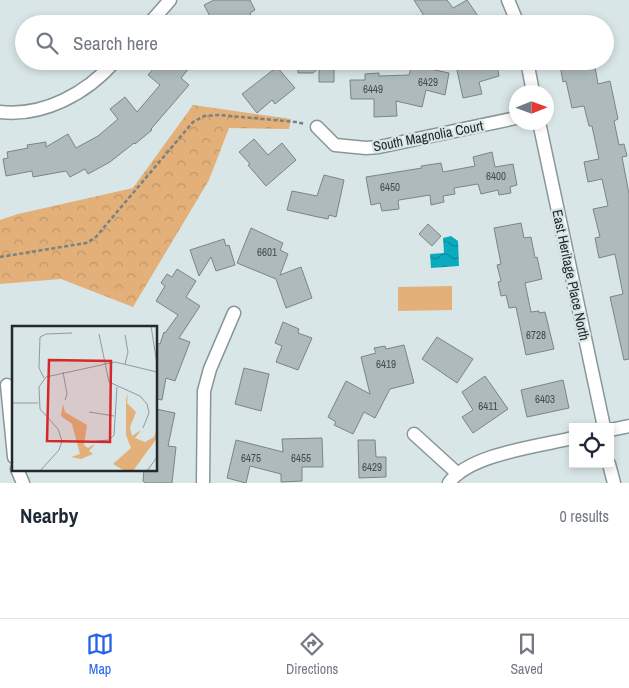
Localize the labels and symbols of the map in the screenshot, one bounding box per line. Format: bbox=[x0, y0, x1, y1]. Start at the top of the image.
house number: 6429 bbox=[418, 75, 438, 89]
house number: 6449 bbox=[363, 82, 383, 96]
north arrow bbox=[509, 85, 554, 130]
street label: South Magnolia Court bbox=[371, 117, 485, 155]
house number: 6400 bbox=[486, 169, 506, 183]
house number: 6450 bbox=[380, 180, 400, 194]
street label: East Heritage Place North bbox=[548, 208, 594, 342]
house number: 6601 bbox=[257, 245, 277, 259]
inset map bbox=[12, 326, 158, 470]
house number: 6728 bbox=[526, 328, 546, 342]
house number: 6419 bbox=[376, 357, 396, 371]
house number: 6403 bbox=[535, 392, 555, 406]
house number: 6411 bbox=[478, 399, 498, 413]
house number: 6475 bbox=[241, 451, 261, 465]
house number: 6455 bbox=[291, 451, 311, 465]
house number: 6429 bbox=[362, 460, 382, 474]

